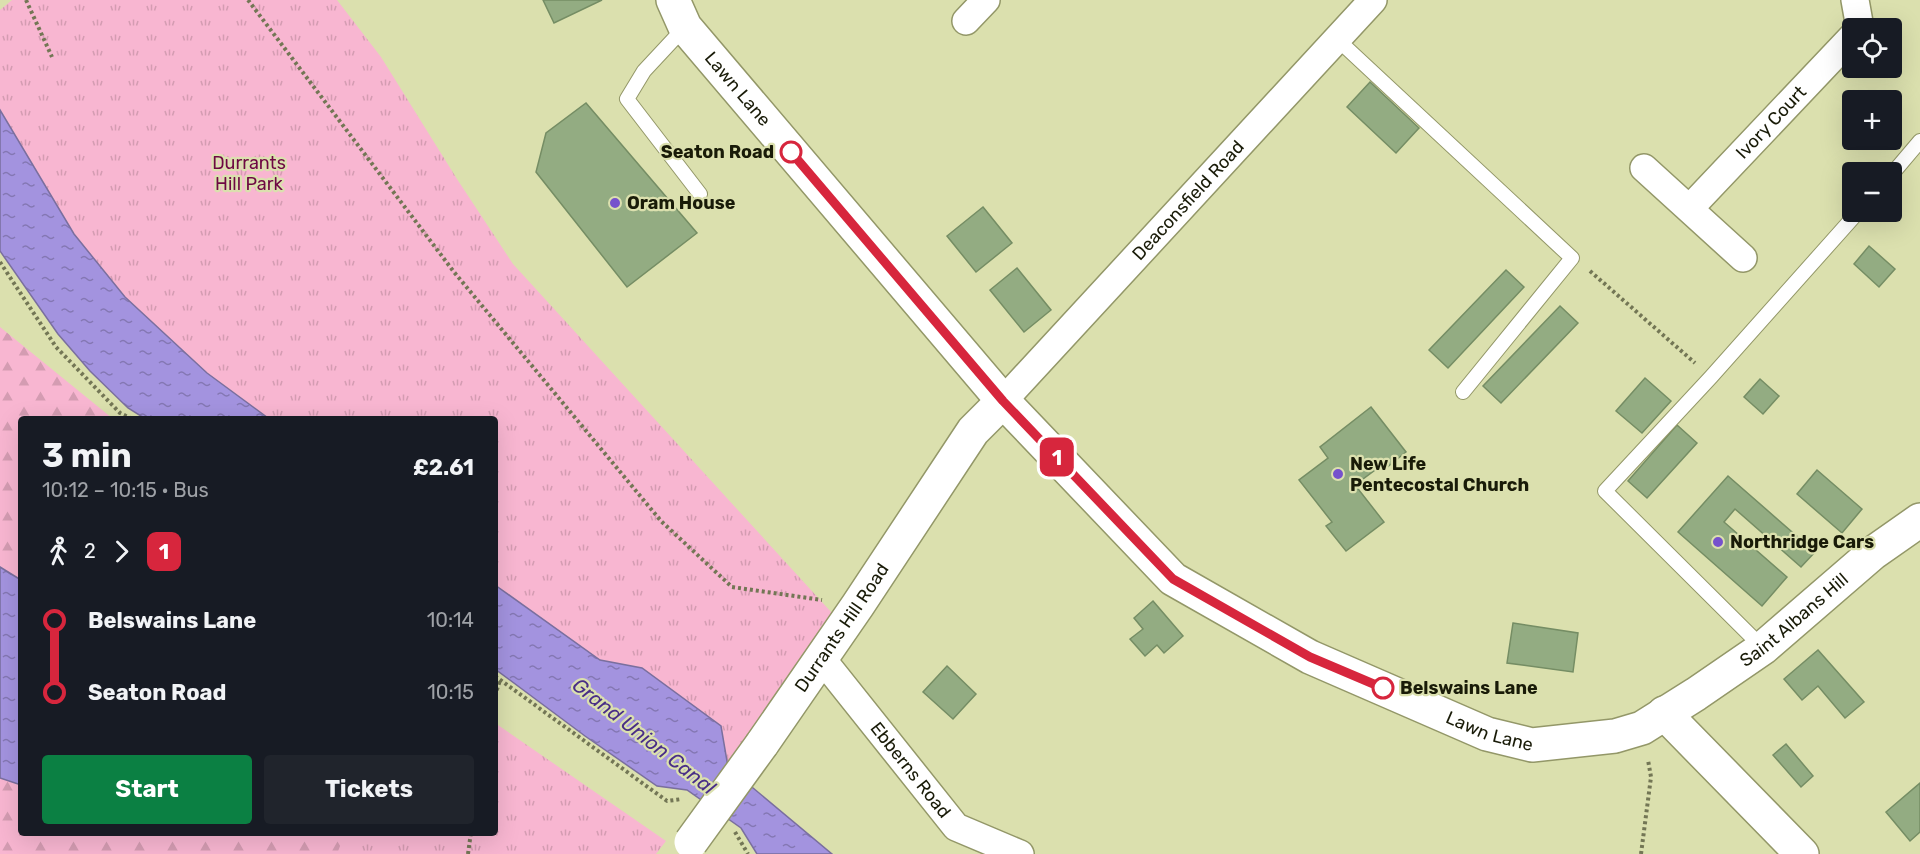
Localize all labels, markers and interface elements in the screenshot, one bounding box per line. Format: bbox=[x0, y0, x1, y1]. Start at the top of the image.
map controls bbox=[1842, 18, 1902, 222]
button: locate bbox=[1842, 18, 1902, 78]
street label: Lawn Lane bbox=[700, 47, 776, 131]
street label: Ivory Court bbox=[1731, 81, 1811, 164]
button: + bbox=[1842, 90, 1902, 150]
street label: Deaconsfield Road bbox=[1127, 136, 1249, 265]
place label: Seaton Road bbox=[661, 141, 774, 163]
marker: Seaton Road bbox=[780, 141, 802, 163]
park label: Durrants Hill Park bbox=[212, 152, 286, 195]
button: − bbox=[1842, 162, 1902, 222]
place label: Oram House bbox=[627, 192, 736, 214]
marker: Oram House bbox=[608, 196, 622, 210]
text: 3 min bbox=[42, 436, 132, 475]
line badge: 1 bbox=[1038, 438, 1076, 476]
text: 1 bbox=[1052, 445, 1062, 470]
place label: New Life Pentecostal Church bbox=[1350, 453, 1529, 496]
text: £2.61 bbox=[413, 454, 474, 481]
marker: New Life Pentecostal Church bbox=[1331, 467, 1345, 481]
text: 10:12 – 10:15 · Bus bbox=[42, 478, 209, 502]
place label: Northridge Cars bbox=[1730, 531, 1874, 553]
icon: walk bbox=[42, 535, 75, 568]
icon: forward bbox=[105, 535, 138, 568]
marker: Northridge Cars bbox=[1711, 535, 1725, 549]
text: 2 bbox=[84, 539, 96, 563]
text: 1 bbox=[159, 539, 169, 564]
street label: Durrants Hill Road bbox=[790, 559, 893, 696]
street label: Saint Albans Hill bbox=[1736, 568, 1853, 672]
text: Belswains Lane bbox=[88, 607, 256, 634]
text: 10:14 bbox=[427, 608, 474, 632]
water label: Grand Union Canal bbox=[568, 673, 721, 800]
marker: Belswains Lane bbox=[1372, 677, 1394, 699]
place label: Belswains Lane bbox=[1400, 677, 1538, 699]
text: Seaton Road bbox=[88, 679, 226, 706]
text: 10:15 bbox=[427, 680, 474, 704]
street label: Lawn Lane bbox=[1443, 706, 1535, 756]
street label: Ebberns Road bbox=[866, 718, 955, 822]
button: Start bbox=[42, 755, 252, 824]
button: Tickets bbox=[264, 755, 474, 824]

